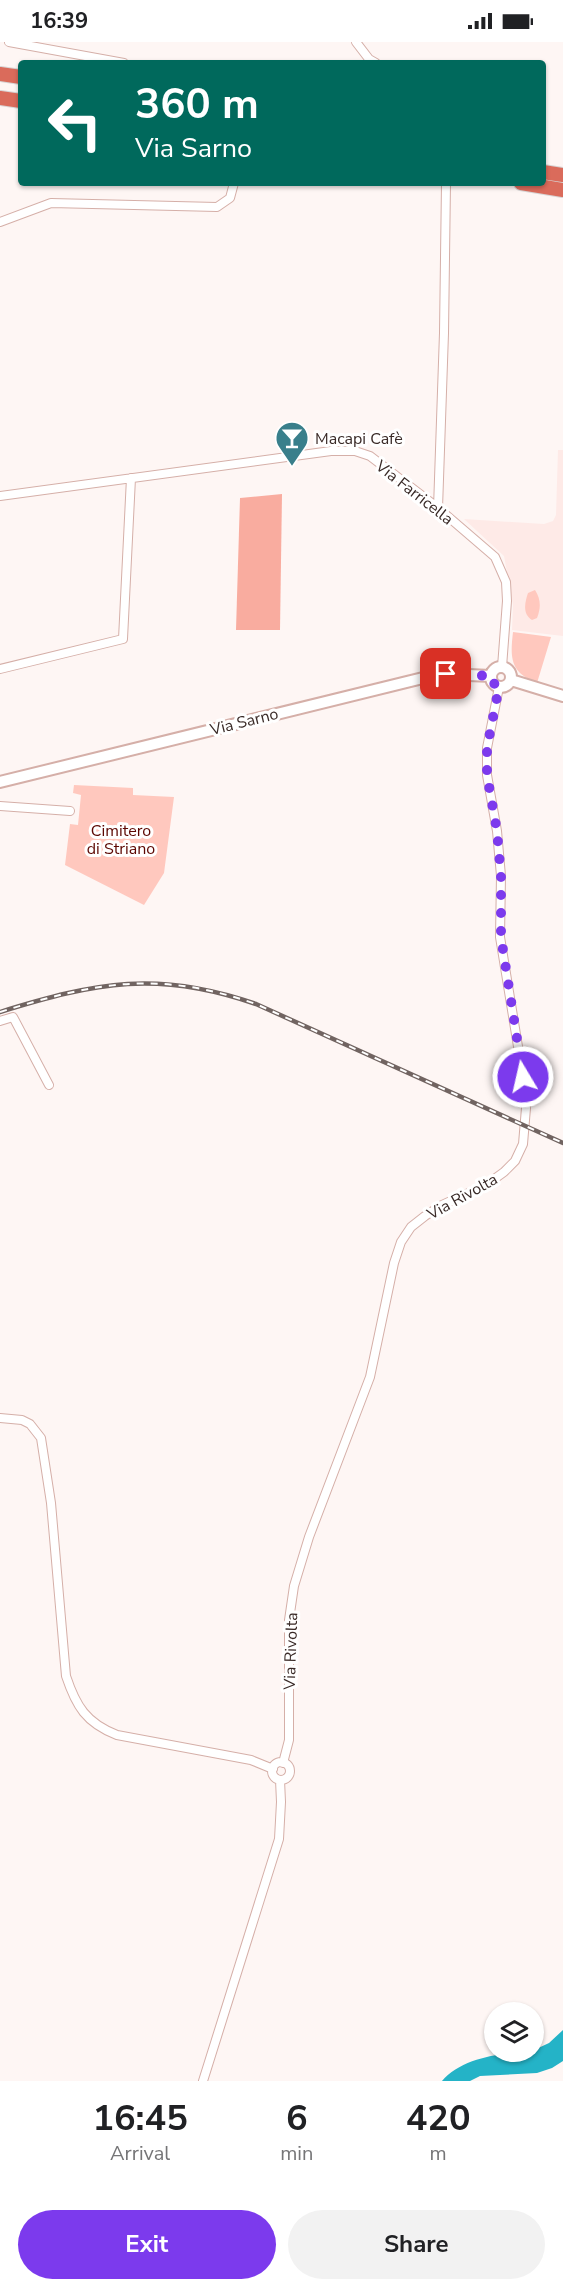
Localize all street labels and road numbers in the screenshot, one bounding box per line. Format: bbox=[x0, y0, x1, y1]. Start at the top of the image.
street label: Via Farricella bbox=[370, 455, 458, 530]
street label: Via Sarno bbox=[207, 703, 281, 741]
street label: Via Rivolta bbox=[422, 1168, 502, 1226]
street label: Via Rivolta bbox=[279, 1612, 303, 1691]

